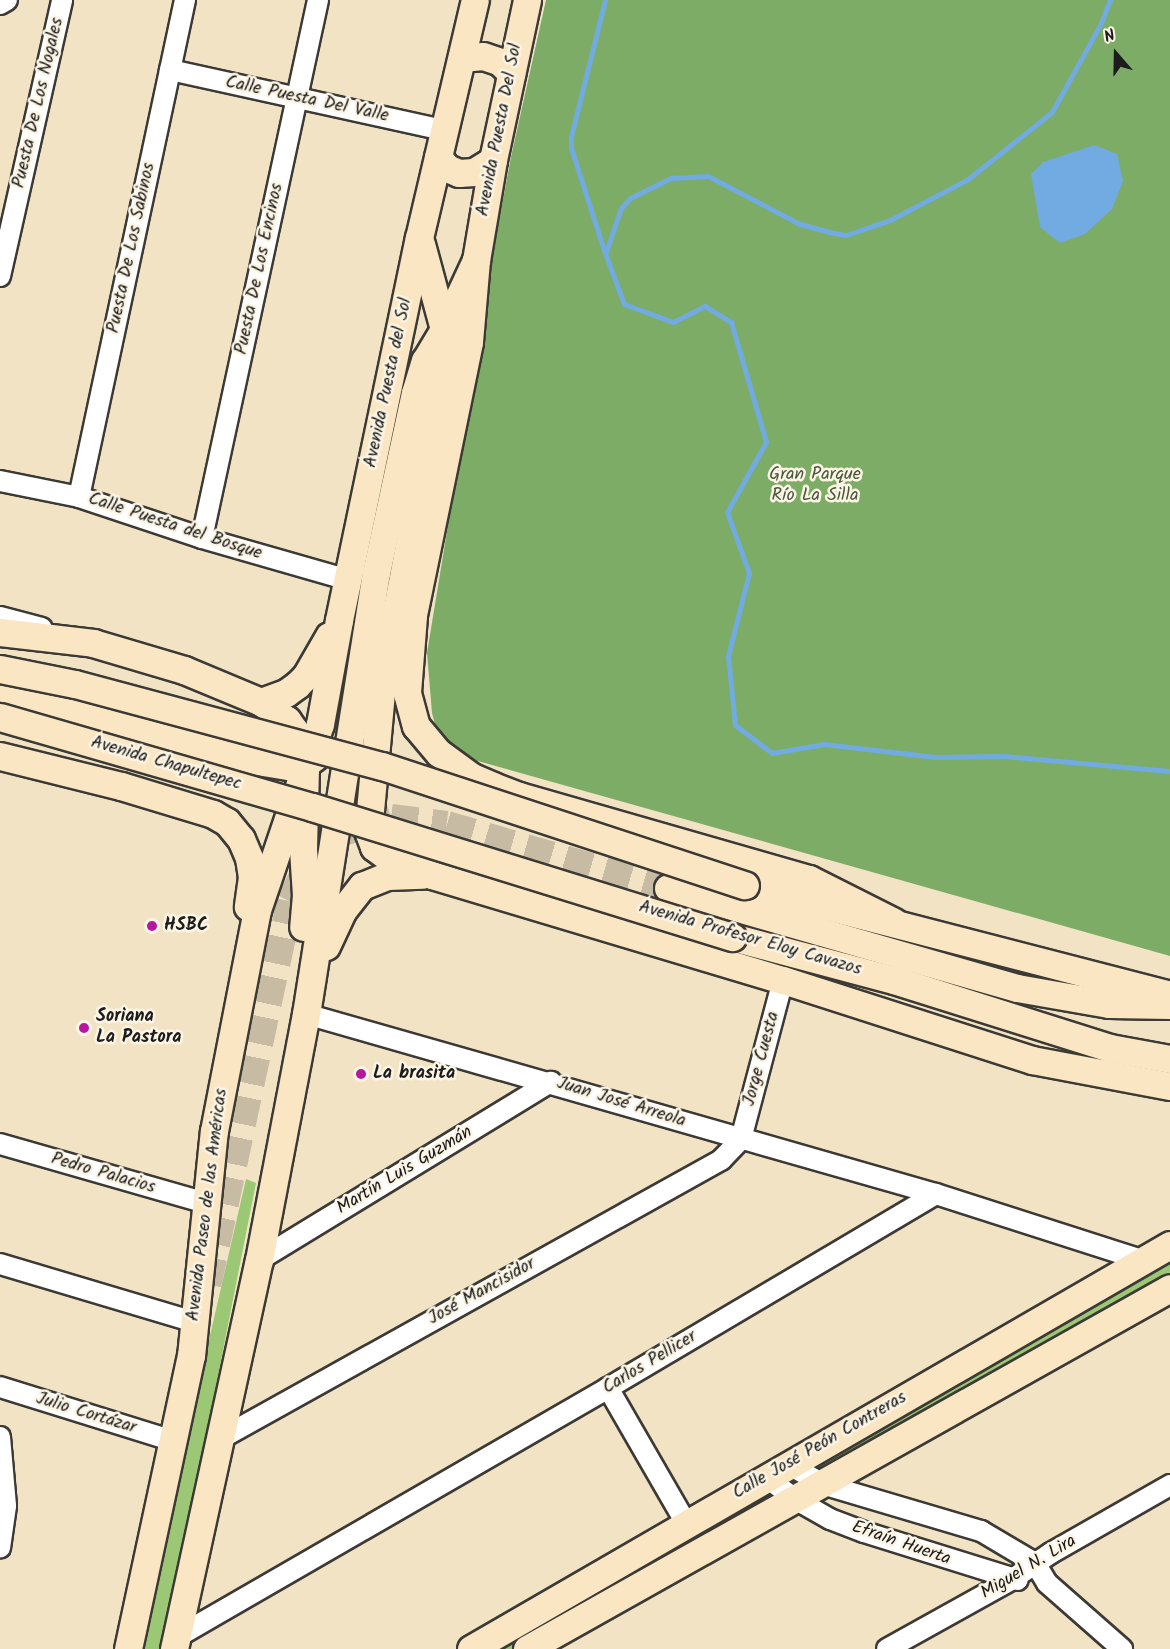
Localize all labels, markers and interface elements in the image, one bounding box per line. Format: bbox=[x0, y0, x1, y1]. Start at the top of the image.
street label: Puesta De Los Nogales bbox=[9, 16, 69, 190]
text: N bbox=[1101, 23, 1119, 50]
north arrow bbox=[1086, 24, 1146, 84]
street label: Avenida Puesta Del Sol bbox=[473, 42, 527, 218]
street label: Calle Puesta Del Valle bbox=[223, 72, 391, 128]
street label: Puesta De Los Sabinos bbox=[103, 161, 161, 335]
street label: Puesta De Los Encinos bbox=[231, 181, 289, 357]
street label: Avenida Puesta del Sol bbox=[360, 296, 418, 470]
park label: Gran Parque Río La Silla bbox=[769, 465, 861, 508]
street label: Calle Puesta del Bosque bbox=[85, 489, 265, 565]
street label: Avenida Chapultepec bbox=[88, 732, 244, 796]
street label: Avenida Profesor Eloy Cavazos bbox=[636, 897, 864, 981]
place label: HSBC bbox=[164, 915, 208, 937]
marker: HSBC bbox=[145, 919, 159, 933]
place label: Soriana La Pastora bbox=[96, 1007, 181, 1050]
street label: Jorge Cuesta bbox=[739, 1009, 785, 1109]
marker: Soriana La Pastora bbox=[77, 1021, 91, 1035]
place label: La brasita bbox=[373, 1063, 455, 1085]
marker: La brasita bbox=[354, 1067, 368, 1081]
street label: Juan José Arreola bbox=[554, 1073, 688, 1133]
street label: Avenida Paseo de las Américas bbox=[183, 1088, 233, 1322]
street label: Martín Luis Guzmán bbox=[333, 1122, 477, 1220]
street label: Pedro Palacios bbox=[48, 1149, 158, 1199]
street label: José Mancisidor bbox=[425, 1254, 539, 1330]
street label: Carlos Pellicer bbox=[599, 1327, 701, 1399]
street label: Calle José Peón Contreras bbox=[729, 1387, 911, 1505]
street label: Julio Cortázar bbox=[33, 1388, 139, 1440]
street label: Efraín Huerta bbox=[849, 1517, 953, 1571]
street label: Miguel N. Lira bbox=[977, 1531, 1081, 1605]

